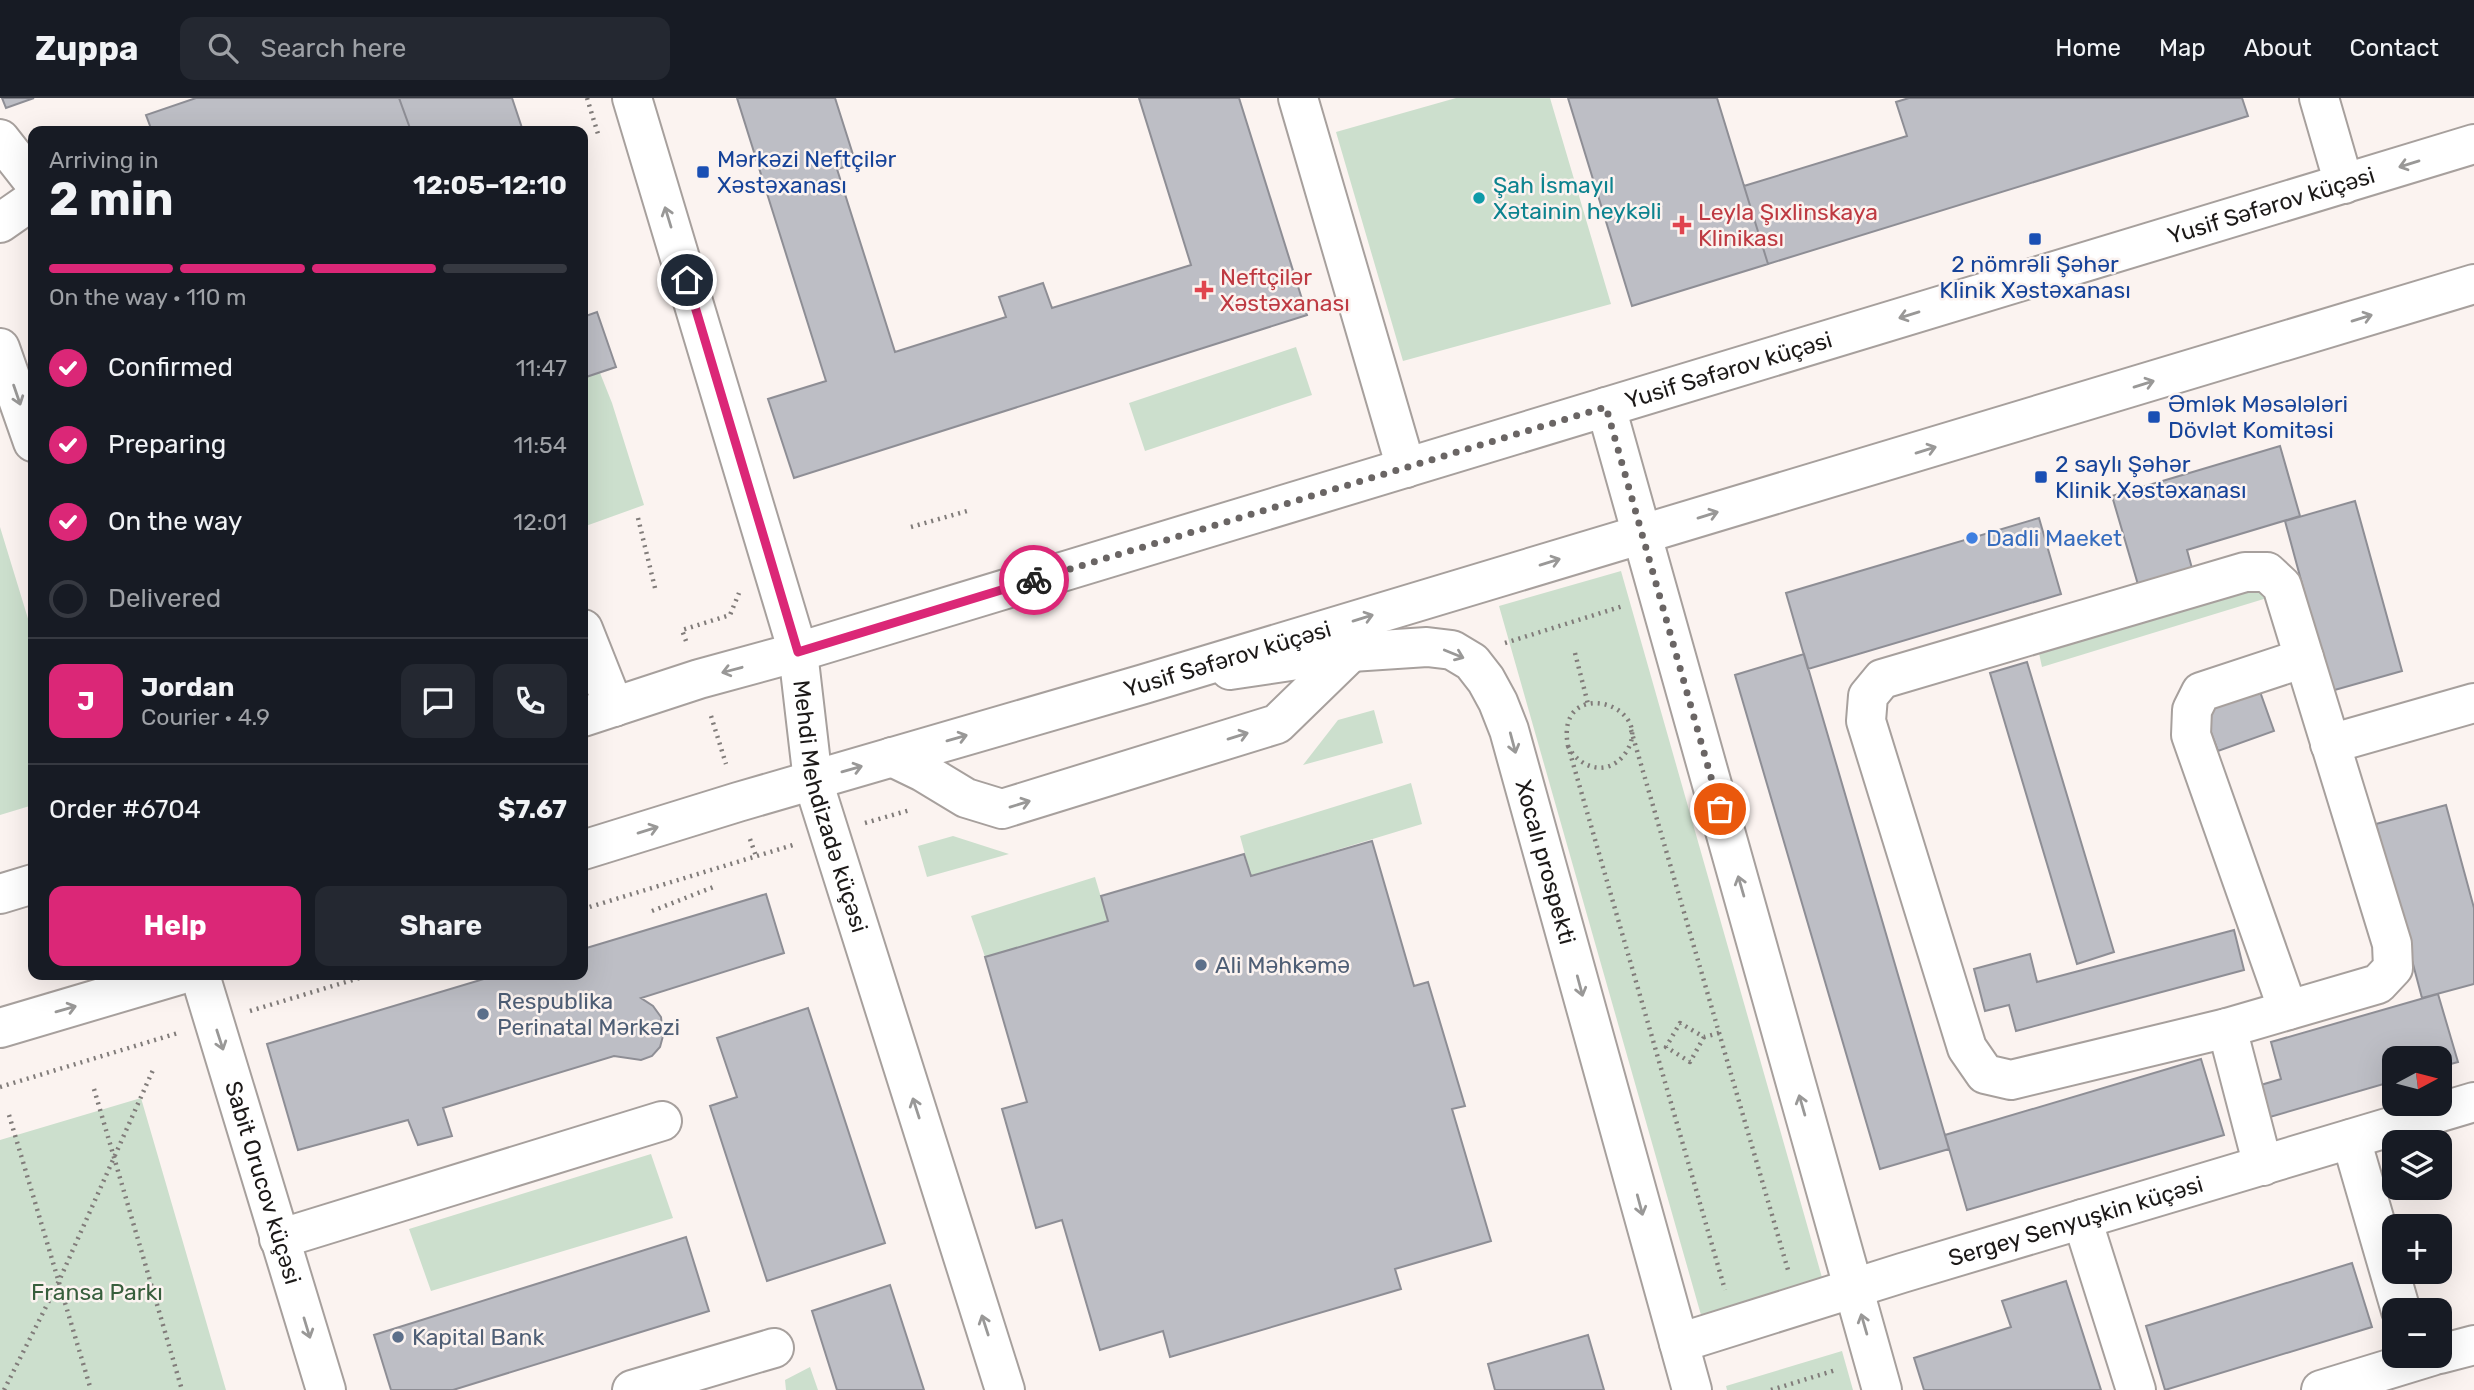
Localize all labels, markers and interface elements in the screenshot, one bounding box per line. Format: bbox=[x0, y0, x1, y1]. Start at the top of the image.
search box bbox=[180, 17, 670, 80]
text: Zuppa bbox=[35, 29, 138, 68]
icon: search bbox=[204, 29, 242, 67]
text: Search here bbox=[260, 33, 406, 64]
text: Home bbox=[2055, 34, 2121, 62]
text: Map bbox=[2159, 34, 2206, 62]
text: About bbox=[2244, 34, 2312, 62]
text: Contact bbox=[2350, 34, 2439, 62]
place label: Mərkəzi Neftçilər Xəstəxanası bbox=[717, 145, 897, 199]
text: Arriving in bbox=[49, 146, 159, 174]
one-way arrow bbox=[2398, 159, 2420, 172]
street label: Yusif Səfərov küçəsi bbox=[2164, 161, 2378, 250]
marker: Mərkəzi Neftçilər Xəstəxanası bbox=[695, 164, 711, 180]
text: 12:05–12:10 bbox=[413, 170, 567, 201]
place label: Şah İsmayıl Xətainin heykəli bbox=[1493, 171, 1662, 225]
text: 2 min bbox=[49, 172, 174, 227]
marker: Şah İsmayıl Xətainin heykəli bbox=[1471, 190, 1487, 206]
place label: Leyla Şıxlinskaya Klinikası bbox=[1698, 198, 1878, 252]
one-way arrow bbox=[661, 206, 674, 228]
marker: Leyla Şıxlinskaya Klinikası bbox=[1672, 215, 1692, 235]
marker: 2 nömrəli Şəhər Klinik Xəstəxanası bbox=[2027, 231, 2043, 247]
pin bbox=[657, 250, 717, 310]
place label: 2 nömrəli Şəhər Klinik Xəstəxanası bbox=[1939, 250, 2131, 304]
icon: home bbox=[668, 261, 706, 299]
place label: Neftçilər Xəstəxanası bbox=[1220, 263, 1350, 317]
marker: Neftçilər Xəstəxanası bbox=[1194, 280, 1214, 300]
text: On the way · 110 m bbox=[49, 283, 247, 311]
one-way arrow bbox=[1899, 309, 1921, 322]
one-way arrow bbox=[2350, 311, 2372, 324]
street label: Yusif Səfərov küçəsi bbox=[1622, 325, 1835, 415]
icon: check bbox=[49, 349, 87, 387]
text: Confirmed bbox=[108, 352, 233, 383]
text: 11:47 bbox=[516, 354, 567, 382]
one-way arrow bbox=[2133, 377, 2155, 390]
one-way arrow bbox=[11, 384, 24, 406]
place label: Əmlək Məsələləri Dövlət Komitəsi bbox=[2168, 390, 2348, 444]
marker: Əmlək Məsələləri Dövlət Komitəsi bbox=[2146, 409, 2162, 425]
icon: check bbox=[49, 426, 87, 464]
text: Preparing bbox=[108, 429, 226, 460]
text: 11:54 bbox=[513, 431, 567, 459]
one-way arrow bbox=[1915, 442, 1937, 455]
place label: 2 saylı Şəhər Klinik Xəstəxanası bbox=[2055, 450, 2247, 504]
marker: 2 saylı Şəhər Klinik Xəstəxanası bbox=[2033, 469, 2049, 485]
icon: check bbox=[49, 503, 87, 541]
text: On the way bbox=[108, 506, 242, 537]
text: 12:01 bbox=[513, 508, 567, 536]
one-way arrow bbox=[1697, 508, 1719, 521]
place label: Dadli Maeket bbox=[1986, 524, 2122, 552]
marker: Dadli Maeket bbox=[1964, 530, 1980, 546]
courier bbox=[999, 545, 1069, 615]
one-way arrow bbox=[1538, 555, 1560, 568]
icon: bike bbox=[1015, 561, 1053, 599]
text: Delivered bbox=[108, 583, 221, 614]
one-way arrow bbox=[1352, 611, 1374, 624]
street label: Yusif Səfərov küçəsi bbox=[1120, 615, 1334, 703]
one-way arrow bbox=[1443, 648, 1464, 661]
button: chat bbox=[401, 664, 475, 738]
button: phone bbox=[493, 664, 567, 738]
one-way arrow bbox=[721, 664, 744, 677]
text: Jordan bbox=[141, 672, 234, 703]
street label: Mehdi Mehdizadə küçəsi bbox=[787, 678, 874, 936]
text: J bbox=[77, 686, 95, 717]
text: Courier · 4.9 bbox=[141, 703, 270, 731]
one-way arrow bbox=[1226, 729, 1248, 742]
one-way arrow bbox=[946, 731, 968, 744]
one-way arrow bbox=[1507, 732, 1520, 754]
one-way arrow bbox=[841, 762, 863, 775]
street label: Xocalı prospekti bbox=[1509, 777, 1582, 948]
pin bbox=[1690, 779, 1750, 839]
icon: bag bbox=[1701, 790, 1739, 828]
text: Order #6704 bbox=[49, 794, 201, 825]
text: $7.67 bbox=[498, 794, 567, 825]
one-way arrow bbox=[1009, 796, 1031, 809]
one-way arrow bbox=[637, 823, 659, 836]
one-way arrow bbox=[1734, 875, 1747, 898]
button: Help bbox=[49, 886, 301, 966]
button: Share bbox=[315, 886, 567, 966]
place label: Ali Məhkəmə bbox=[1215, 951, 1350, 979]
marker: Ali Məhkəmə bbox=[1193, 957, 1209, 973]
one-way arrow bbox=[1574, 975, 1587, 997]
place label: Respublika Perinatal Mərkəzi bbox=[497, 987, 680, 1041]
one-way arrow bbox=[54, 1002, 76, 1015]
marker: Respublika Perinatal Mərkəzi bbox=[475, 1006, 491, 1022]
one-way arrow bbox=[214, 1029, 227, 1051]
north arrow bbox=[2382, 1046, 2452, 1116]
map controls bbox=[2382, 1046, 2452, 1368]
street label: Sabit Orucov küçəsi bbox=[219, 1078, 307, 1288]
one-way arrow bbox=[1795, 1095, 1808, 1117]
one-way arrow bbox=[908, 1098, 921, 1120]
button: layers bbox=[2382, 1130, 2452, 1200]
street label: Sergey Senyuşkin küçəsi bbox=[1945, 1170, 2206, 1272]
one-way arrow bbox=[1634, 1194, 1647, 1216]
button: + bbox=[2382, 1214, 2452, 1284]
park label: Fransa Parkı bbox=[31, 1278, 163, 1306]
button: − bbox=[2382, 1298, 2452, 1368]
one-way arrow bbox=[977, 1314, 990, 1336]
one-way arrow bbox=[1856, 1314, 1869, 1336]
one-way arrow bbox=[301, 1317, 314, 1339]
place label: Kapital Bank bbox=[412, 1323, 545, 1351]
marker: Kapital Bank bbox=[390, 1329, 406, 1345]

